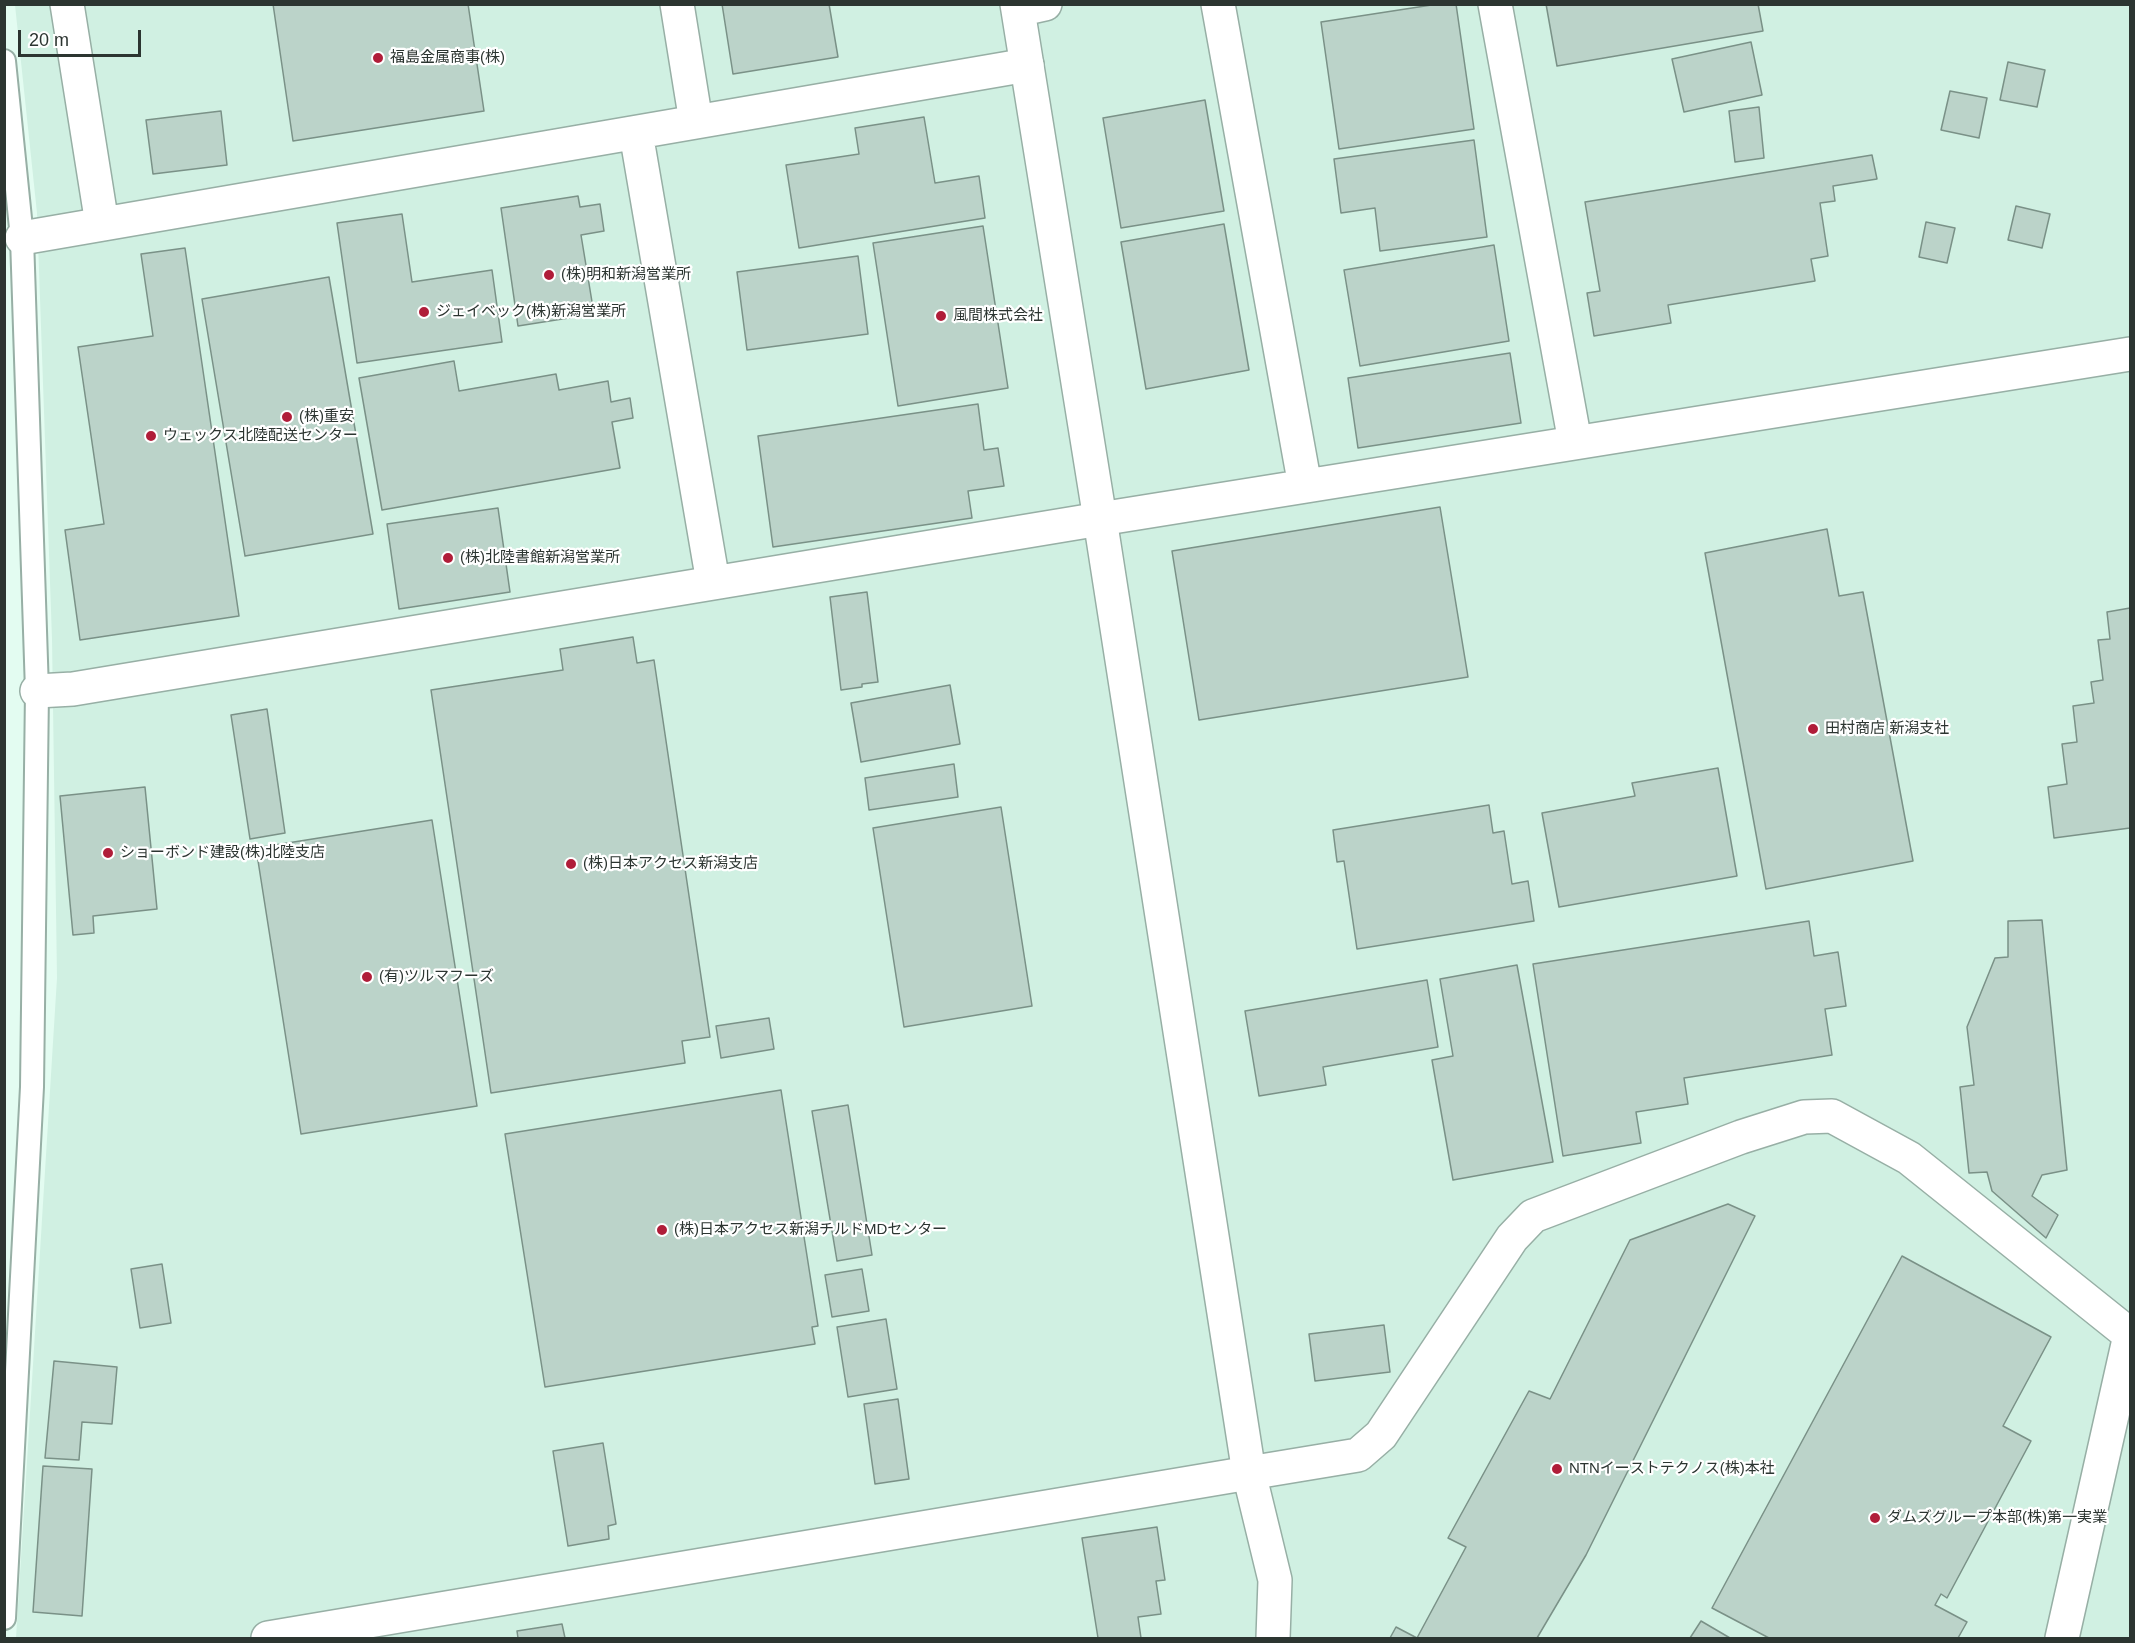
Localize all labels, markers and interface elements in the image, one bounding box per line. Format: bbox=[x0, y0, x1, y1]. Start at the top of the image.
scale bar bbox=[21, 18, 144, 56]
text: 20 m bbox=[29, 30, 69, 50]
place label: 福島金属商事(株) bbox=[390, 49, 505, 67]
marker: 福島金属商事(株) bbox=[371, 51, 385, 65]
place label: (株)明和新潟営業所 bbox=[561, 266, 691, 284]
marker: (株)明和新潟営業所 bbox=[542, 268, 556, 282]
place label: ジェイベック(株)新潟営業所 bbox=[436, 303, 626, 321]
marker: ジェイベック(株)新潟営業所 bbox=[417, 305, 431, 319]
place label: 風間株式会社 bbox=[953, 307, 1043, 325]
marker: 風間株式会社 bbox=[934, 309, 948, 323]
place label: (株)重安 bbox=[299, 408, 354, 426]
marker: (株)重安 bbox=[280, 410, 294, 424]
place label: ウェックス北陸配送センター bbox=[163, 427, 358, 445]
marker: ウェックス北陸配送センター bbox=[144, 429, 158, 443]
place label: (株)北陸書館新潟営業所 bbox=[460, 549, 620, 567]
marker: (株)北陸書館新潟営業所 bbox=[441, 551, 455, 565]
place label: 田村商店 新潟支社 bbox=[1825, 720, 1949, 738]
marker: 田村商店 新潟支社 bbox=[1806, 722, 1820, 736]
place label: ショーボンド建設(株)北陸支店 bbox=[120, 844, 325, 862]
marker: ショーボンド建設(株)北陸支店 bbox=[101, 846, 115, 860]
place label: (株)日本アクセス新潟支店 bbox=[583, 855, 758, 873]
marker: (株)日本アクセス新潟支店 bbox=[564, 857, 578, 871]
place label: (有)ツルマフーズ bbox=[379, 968, 494, 986]
marker: (有)ツルマフーズ bbox=[360, 970, 374, 984]
place label: (株)日本アクセス新潟チルドMDセンター bbox=[674, 1221, 947, 1239]
marker: (株)日本アクセス新潟チルドMDセンター bbox=[655, 1223, 669, 1237]
place label: NTNイーストテクノス(株)本社 bbox=[1569, 1460, 1775, 1478]
marker: NTNイーストテクノス(株)本社 bbox=[1550, 1462, 1564, 1476]
place label: ダムズグループ本部(株)第一実業 bbox=[1887, 1509, 2107, 1527]
marker: ダムズグループ本部(株)第一実業 bbox=[1868, 1511, 1882, 1525]

